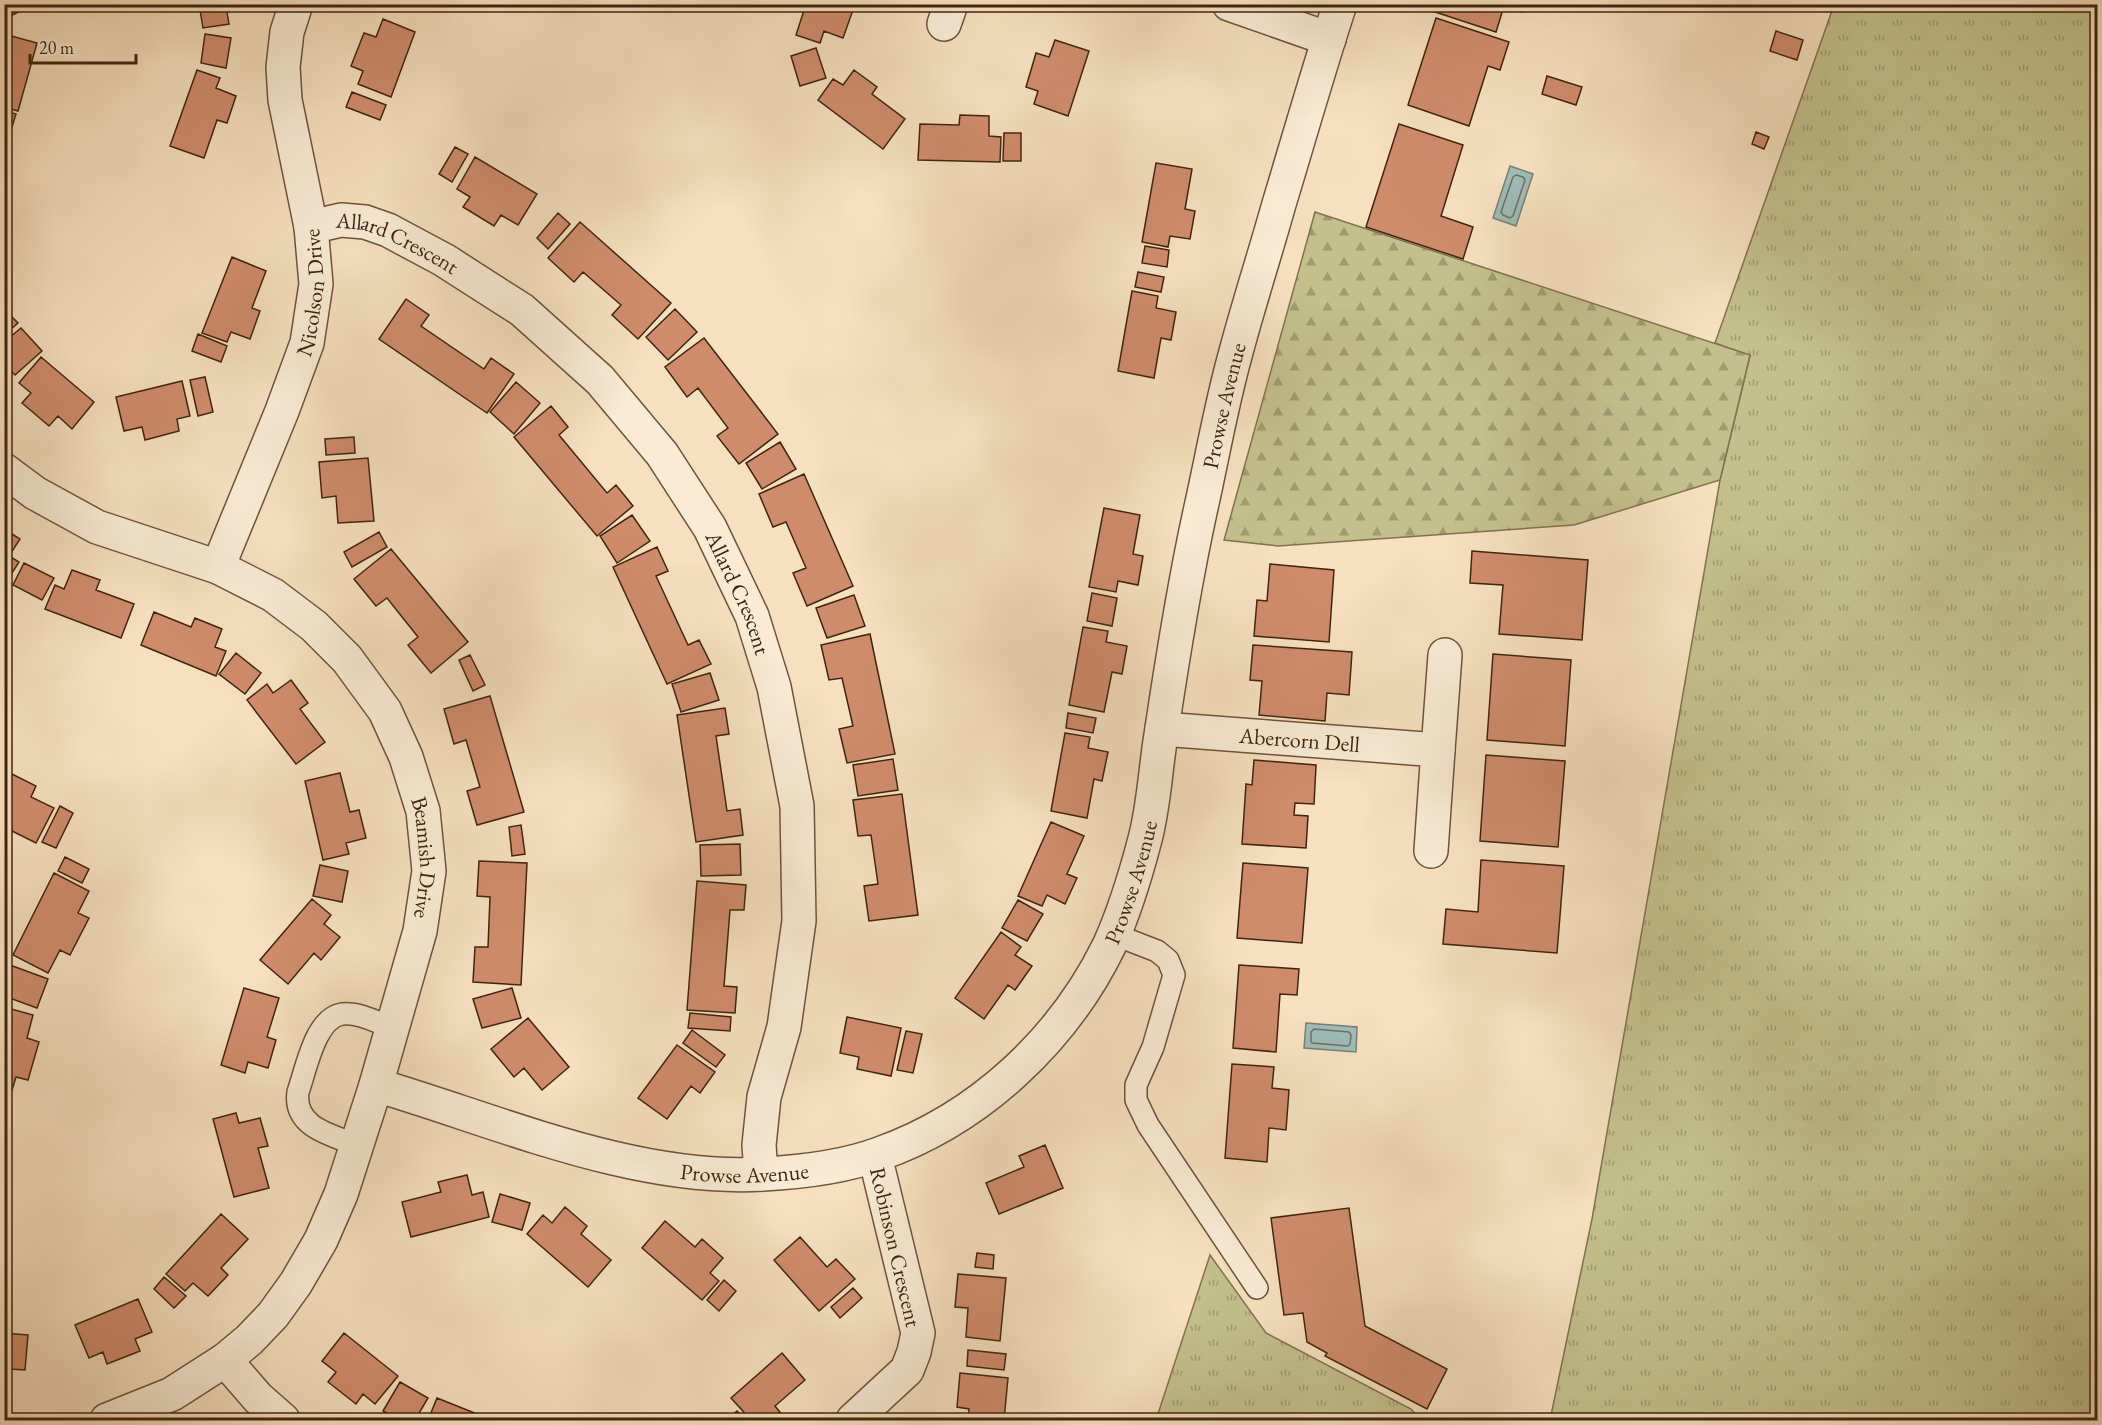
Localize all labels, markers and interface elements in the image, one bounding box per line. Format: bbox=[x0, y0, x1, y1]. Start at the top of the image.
scale bar bbox=[30, 27, 136, 65]
text: 20 m bbox=[39, 36, 74, 59]
street label: Allard Crescent bbox=[334, 206, 464, 281]
street label: Nicolson Drive bbox=[289, 227, 331, 361]
street label: Prowse Avenue bbox=[1196, 339, 1253, 471]
street label: Allard Crescent bbox=[698, 526, 777, 658]
street label: Abercorn Dell bbox=[1237, 721, 1361, 759]
street label: Beamish Drive bbox=[404, 793, 443, 921]
street label: Prowse Avenue bbox=[1098, 817, 1164, 949]
street label: Prowse Avenue bbox=[679, 1156, 811, 1190]
street label: Robinson Crescent bbox=[863, 1164, 928, 1330]

